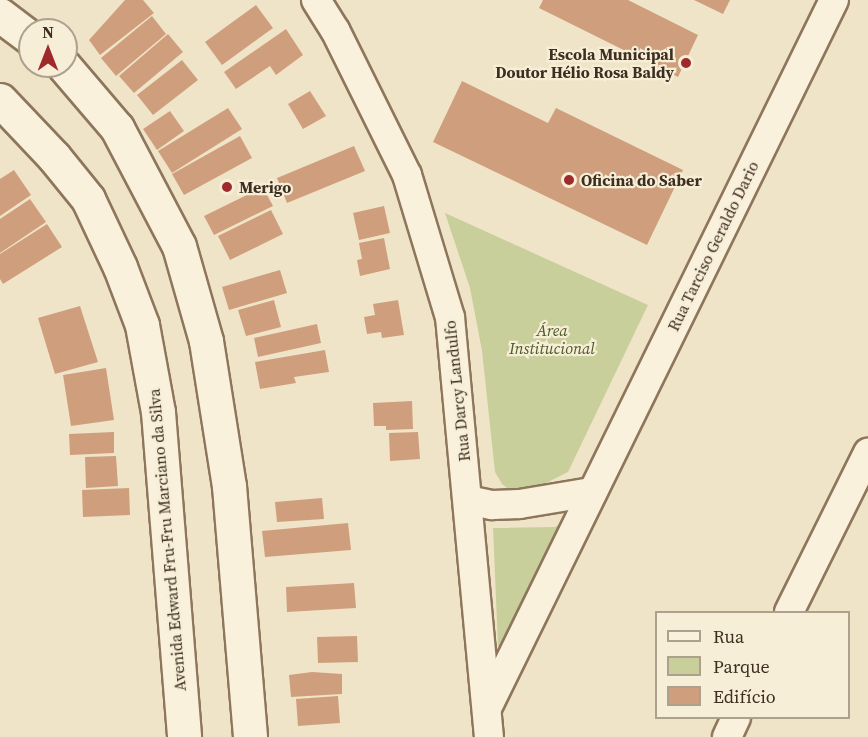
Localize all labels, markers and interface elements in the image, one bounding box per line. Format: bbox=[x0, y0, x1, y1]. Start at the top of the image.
north arrow bbox=[18, 18, 78, 78]
text: N bbox=[42, 21, 54, 43]
place label: Escola Municipal Doutor Hélio Rosa Baldy bbox=[495, 44, 674, 82]
marker: Escola Municipal Doutor Hélio Rosa Baldy bbox=[679, 56, 693, 70]
street label: Rua Tarciso Geraldo Dario bbox=[663, 158, 763, 334]
place label: Oficina do Saber bbox=[581, 170, 702, 190]
marker: Oficina do Saber bbox=[562, 173, 576, 187]
place label: Merigo bbox=[239, 177, 291, 197]
marker: Merigo bbox=[220, 180, 234, 194]
street label: Rua Darcy Landulfo bbox=[440, 320, 474, 462]
park label: Área Institucional bbox=[509, 320, 595, 358]
street label: Avenida Edward Fru-Fru Marciano da Silva bbox=[144, 388, 190, 692]
legend bbox=[655, 611, 850, 719]
text: Rua bbox=[713, 624, 744, 649]
text: Parque bbox=[713, 654, 770, 679]
text: Edifício bbox=[713, 684, 776, 709]

